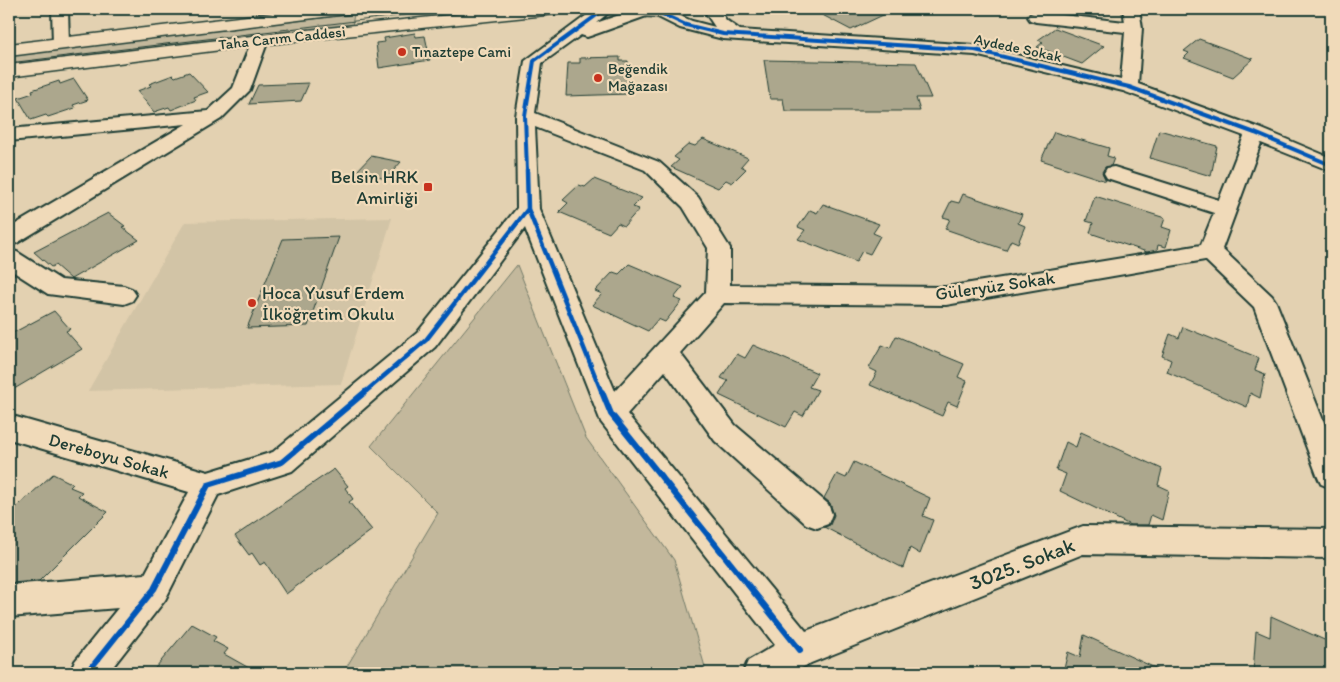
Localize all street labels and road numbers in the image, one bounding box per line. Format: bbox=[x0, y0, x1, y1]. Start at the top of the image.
street label: Taha Carım Caddesi bbox=[218, 22, 346, 54]
street label: Aydede Sokak bbox=[972, 30, 1064, 66]
street label: Güleryüz Sokak bbox=[934, 267, 1057, 305]
street label: Dereboyu Sokak bbox=[46, 428, 172, 484]
street label: 3025. Sokak bbox=[966, 532, 1078, 595]

